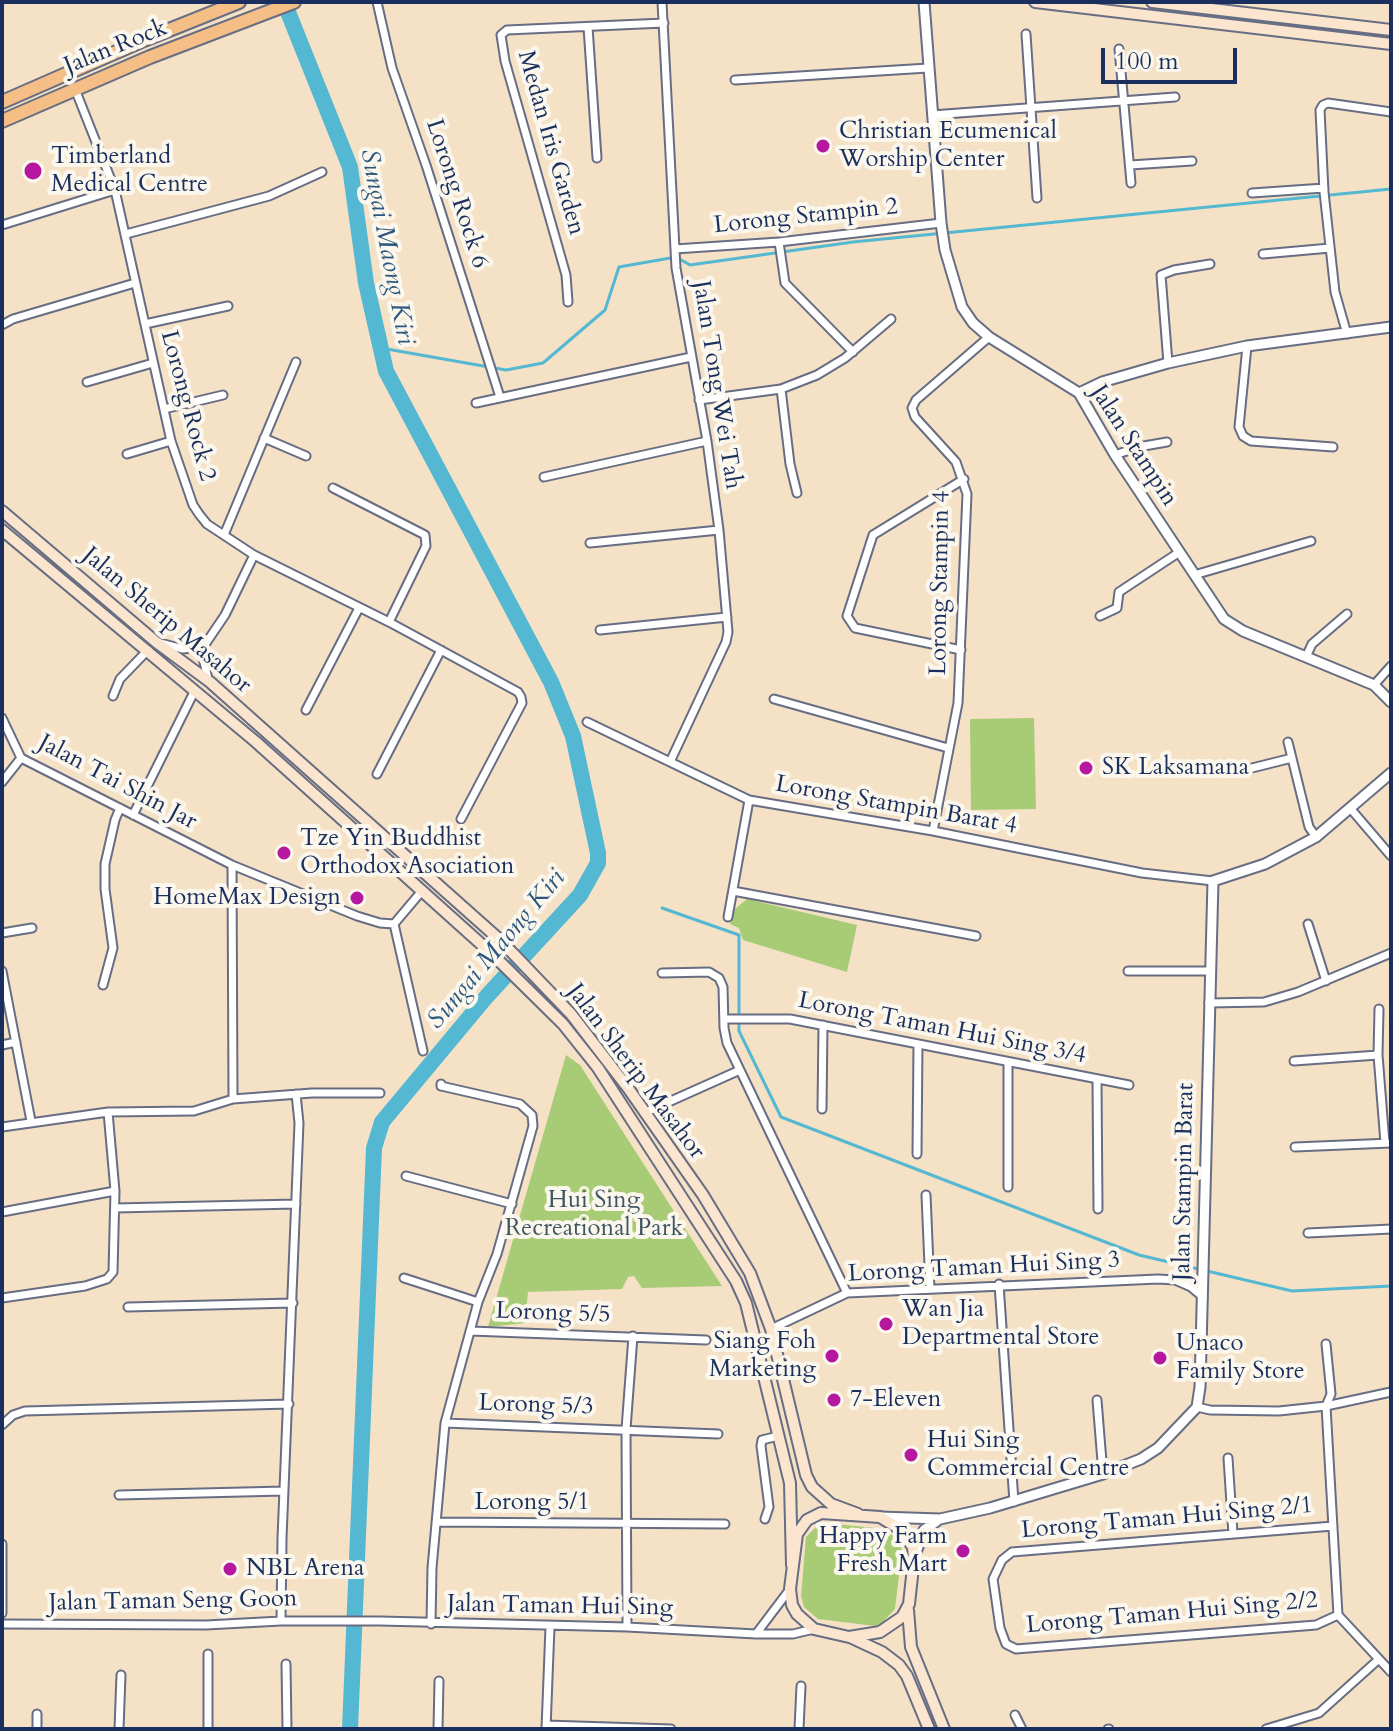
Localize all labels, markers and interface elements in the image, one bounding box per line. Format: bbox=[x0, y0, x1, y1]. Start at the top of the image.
street label: Jalan Rock bbox=[60, 14, 172, 82]
scale bar bbox=[1105, 32, 1241, 82]
text: 100 m bbox=[1115, 45, 1179, 78]
street label: Medan Iris Garden bbox=[510, 48, 590, 238]
street label: Lorong Rock 6 bbox=[418, 116, 494, 272]
place label: Christian Ecumenical Worship Center bbox=[839, 118, 1057, 174]
marker: Christian Ecumenical Worship Center bbox=[814, 137, 832, 155]
place label: Timberland Medical Centre bbox=[51, 143, 208, 199]
water label: Sungai Maong Kiri bbox=[352, 147, 420, 347]
marker: Timberland Medical Centre bbox=[22, 160, 44, 182]
street label: Lorong Stampin 2 bbox=[713, 193, 899, 241]
street label: Jalan Tong Wei Tah bbox=[685, 279, 747, 491]
street label: Lorong Rock 2 bbox=[153, 327, 221, 485]
street label: Jalan Stampin bbox=[1083, 380, 1183, 512]
street label: Lorong Stampin 4 bbox=[925, 490, 957, 676]
street label: Jalan Sherip Masahor bbox=[75, 542, 257, 700]
street label: Jalan Tai Shin Jar bbox=[33, 729, 201, 837]
place label: SK Laksamana bbox=[1102, 754, 1249, 782]
marker: SK Laksamana bbox=[1077, 759, 1095, 777]
street label: Lorong Stampin Barat 4 bbox=[773, 771, 1019, 841]
place label: Tze Yin Buddhist Orthodox Asociation bbox=[300, 825, 514, 881]
marker: Tze Yin Buddhist Orthodox Asociation bbox=[275, 844, 293, 862]
water label: Sungai Maong Kiri bbox=[421, 864, 573, 1036]
place label: HomeMax Design bbox=[153, 884, 341, 912]
marker: HomeMax Design bbox=[348, 889, 366, 907]
street label: Jalan Sherip Masahor bbox=[560, 979, 710, 1165]
street label: Lorong Taman Hui Sing 3/4 bbox=[796, 987, 1088, 1071]
street label: Jalan Stampin Barat bbox=[1169, 1083, 1201, 1281]
park label: Hui Sing Recreational Park bbox=[505, 1187, 683, 1243]
street label: Lorong Taman Hui Sing 3 bbox=[847, 1246, 1121, 1290]
place label: Wan Jia Departmental Store bbox=[902, 1296, 1099, 1352]
street label: Lorong 5/5 bbox=[495, 1298, 611, 1330]
marker: Wan Jia Departmental Store bbox=[877, 1315, 895, 1333]
place label: Siang Foh Marketing bbox=[709, 1328, 816, 1384]
place label: Unaco Family Store bbox=[1176, 1330, 1305, 1386]
marker: Siang Foh Marketing bbox=[823, 1347, 841, 1365]
marker: Unaco Family Store bbox=[1151, 1349, 1169, 1367]
place label: 7-Eleven bbox=[850, 1386, 941, 1414]
street label: Lorong 5/3 bbox=[478, 1390, 594, 1422]
marker: 7-Eleven bbox=[825, 1391, 843, 1409]
place label: Hui Sing Commercial Centre bbox=[927, 1427, 1129, 1483]
marker: Hui Sing Commercial Centre bbox=[902, 1446, 920, 1464]
street label: Lorong 5/1 bbox=[474, 1489, 590, 1517]
street label: Lorong Taman Hui Sing 2/1 bbox=[1020, 1492, 1314, 1546]
place label: Happy Farm Fresh Mart bbox=[819, 1523, 947, 1579]
marker: Happy Farm Fresh Mart bbox=[954, 1542, 972, 1560]
place label: NBL Arena bbox=[246, 1555, 364, 1583]
marker: NBL Arena bbox=[221, 1560, 239, 1578]
street label: Jalan Taman Seng Goon bbox=[48, 1585, 298, 1619]
street label: Lorong Taman Hui Sing 2/2 bbox=[1025, 1587, 1319, 1641]
street label: Jalan Taman Hui Sing bbox=[447, 1591, 673, 1623]

